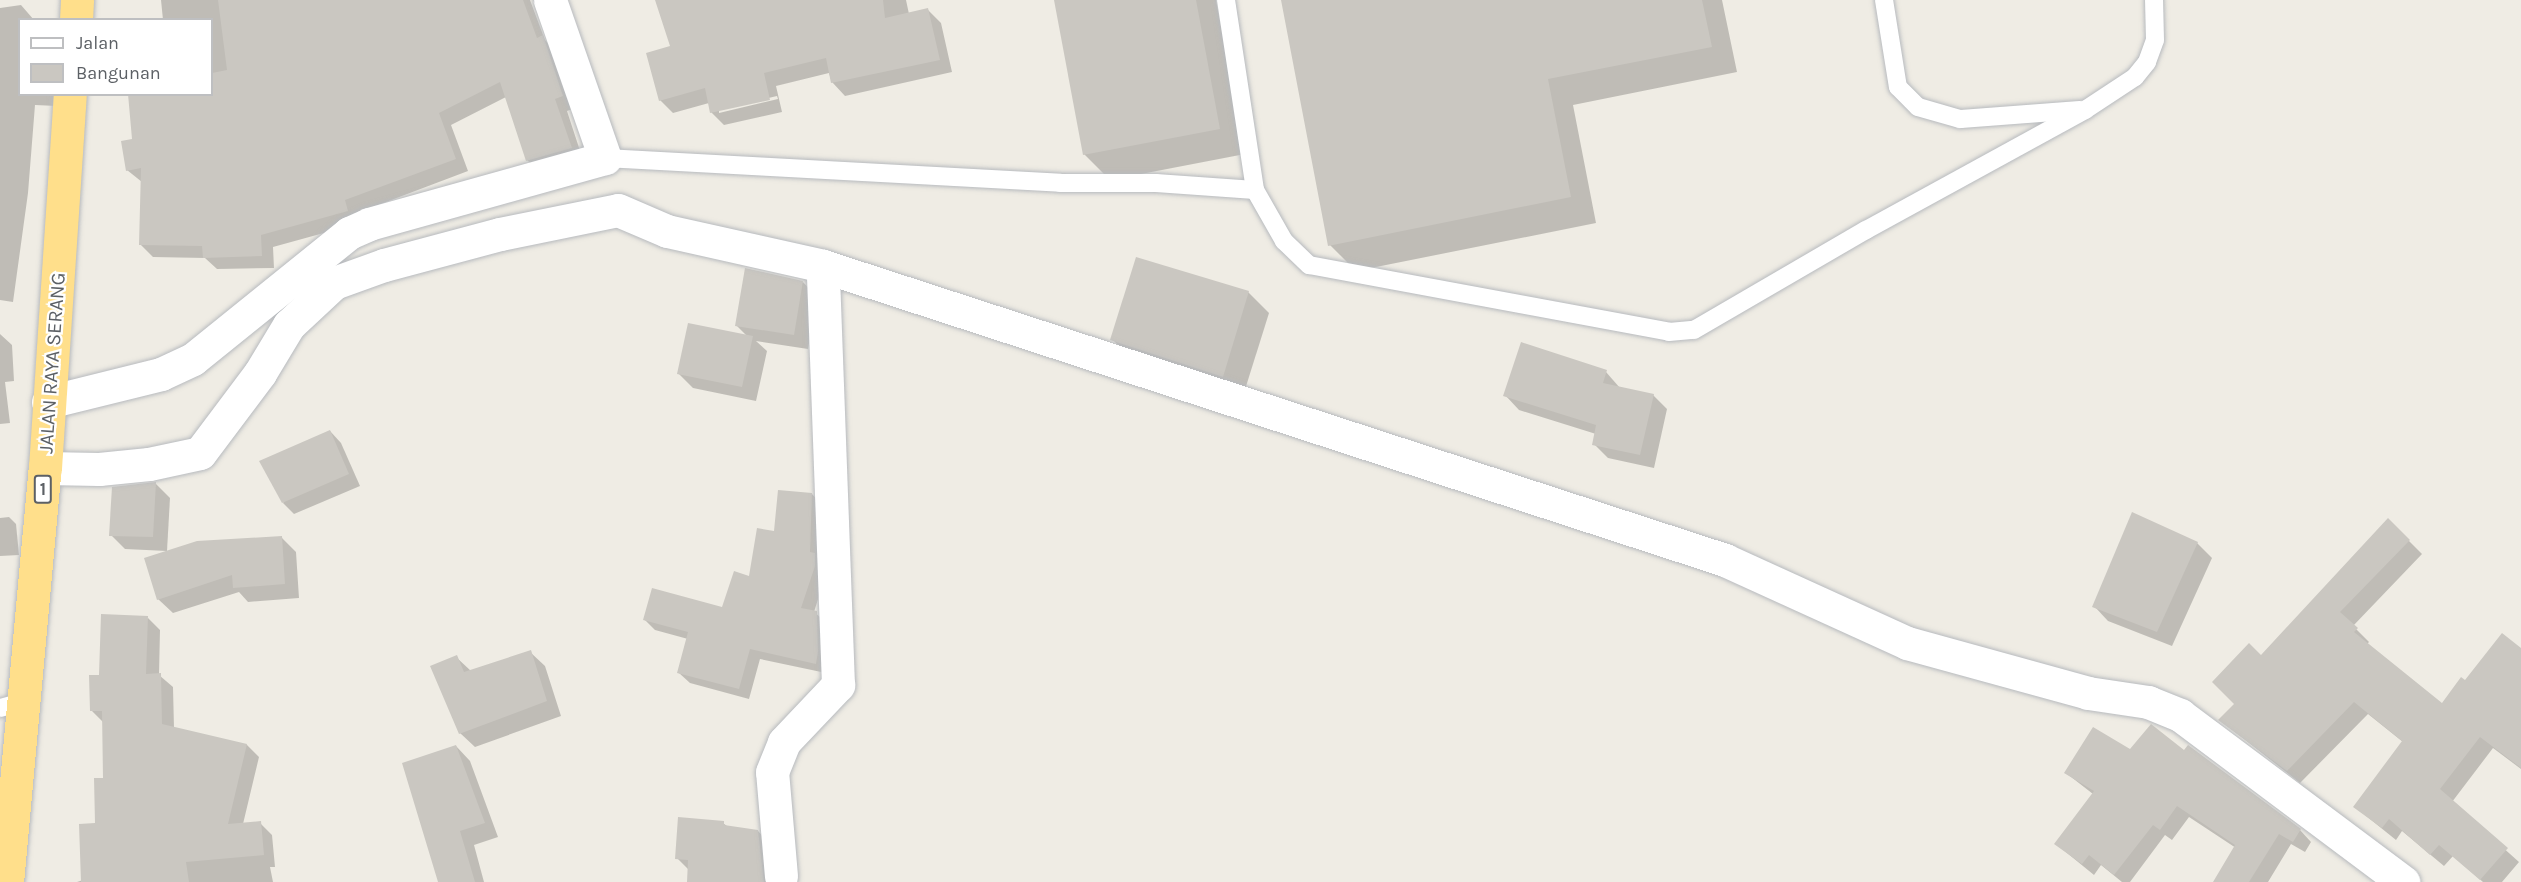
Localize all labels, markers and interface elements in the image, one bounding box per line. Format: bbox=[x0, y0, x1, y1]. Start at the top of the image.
legend bbox=[18, 18, 213, 96]
text: Jalan bbox=[76, 32, 119, 54]
text: Bangunan bbox=[76, 62, 161, 84]
street label: JALAN RAYA SERANG bbox=[34, 272, 70, 454]
road number: 1 bbox=[32, 474, 54, 504]

